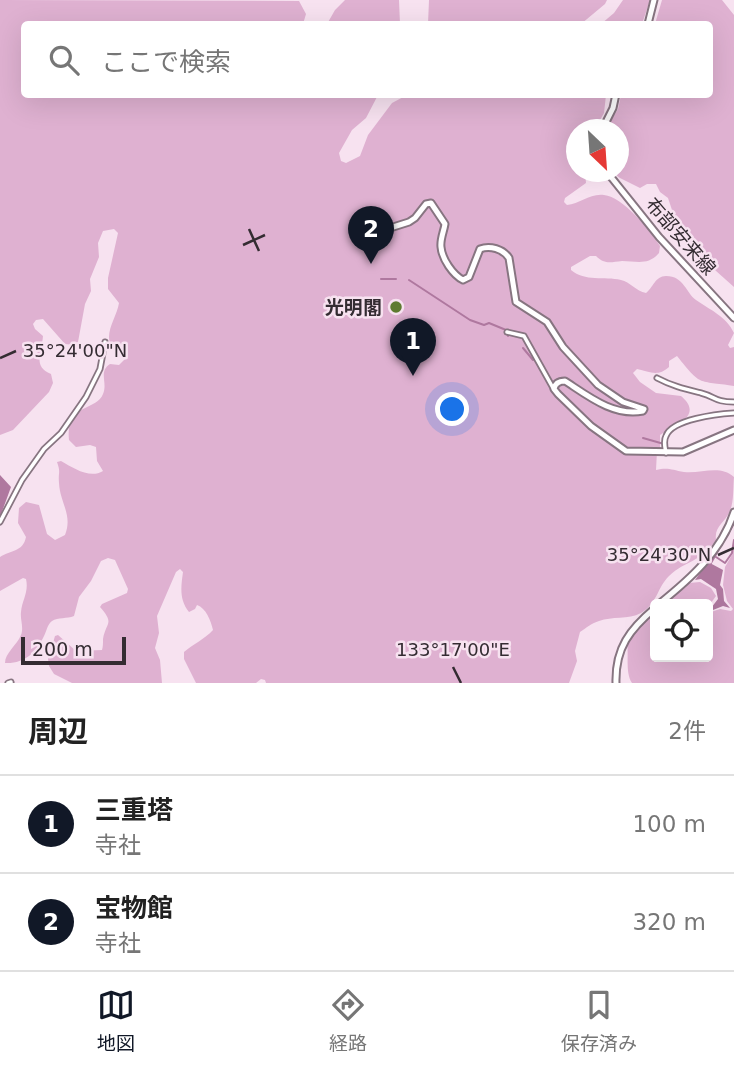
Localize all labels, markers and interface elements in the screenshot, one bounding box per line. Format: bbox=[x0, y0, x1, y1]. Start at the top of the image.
search box bbox=[21, 21, 713, 98]
icon: search bbox=[45, 41, 83, 79]
text: ここで検索 bbox=[101, 47, 231, 77]
north arrow bbox=[566, 119, 629, 182]
street label: 布部安来線 bbox=[642, 193, 720, 279]
pin: 2 bbox=[348, 206, 394, 264]
place label: 光明閣 bbox=[325, 296, 382, 318]
marker: 光明閣 bbox=[388, 299, 404, 315]
pin: 1 bbox=[390, 318, 436, 376]
text: 35°24'00"N bbox=[23, 340, 127, 361]
your location bbox=[435, 392, 469, 426]
text: 35°24'30"N bbox=[607, 544, 711, 565]
map controls bbox=[650, 599, 713, 662]
button: locate bbox=[650, 599, 713, 662]
scale bar bbox=[21, 634, 126, 666]
text: 200 m bbox=[32, 638, 93, 660]
text: 133°17'00"E bbox=[396, 639, 510, 660]
text: 周辺 bbox=[28, 714, 88, 749]
text: 2件 bbox=[668, 718, 706, 744]
text: 三重塔 bbox=[95, 795, 173, 825]
text: 1 bbox=[43, 811, 59, 837]
text: 100 m bbox=[632, 811, 706, 837]
text: 寺社 bbox=[95, 832, 141, 858]
text: 宝物館 bbox=[95, 893, 173, 923]
text: 2 bbox=[43, 909, 59, 935]
text: 320 m bbox=[632, 909, 706, 935]
text: 寺社 bbox=[95, 930, 141, 956]
tab: 地図 bbox=[97, 986, 135, 1055]
tab: 経路 bbox=[329, 986, 367, 1055]
tab: 保存済み bbox=[561, 986, 637, 1055]

